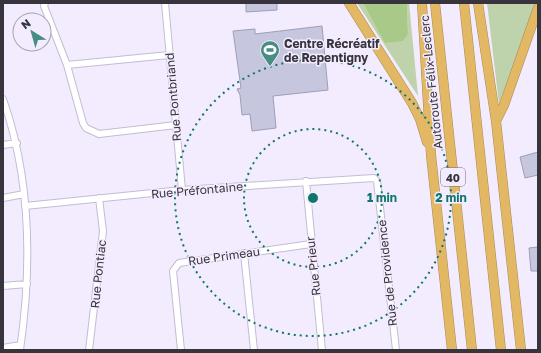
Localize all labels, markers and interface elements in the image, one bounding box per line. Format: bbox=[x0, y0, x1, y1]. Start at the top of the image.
north arrow bbox=[12, 12, 52, 52]
street label: Autoroute Félix-Leclerc bbox=[416, 14, 445, 150]
text: N bbox=[18, 16, 33, 31]
place label: Centre Récréatif de Repentigny bbox=[284, 36, 380, 65]
sports icon: Centre Récréatif de Repentigny bbox=[259, 39, 281, 67]
street label: Rue Pontbriand bbox=[162, 52, 184, 142]
road number: 40 bbox=[441, 168, 465, 186]
street label: Rue Préfontaine bbox=[150, 179, 244, 201]
text: 1 min bbox=[367, 190, 397, 205]
text: 2 min bbox=[435, 190, 467, 205]
centre of rings bbox=[306, 191, 320, 205]
street label: Rue de Providence bbox=[374, 219, 400, 327]
street label: Rue Prieur bbox=[302, 235, 324, 297]
street label: Rue Pontiac bbox=[87, 239, 109, 309]
street label: Rue Primeau bbox=[187, 244, 261, 268]

